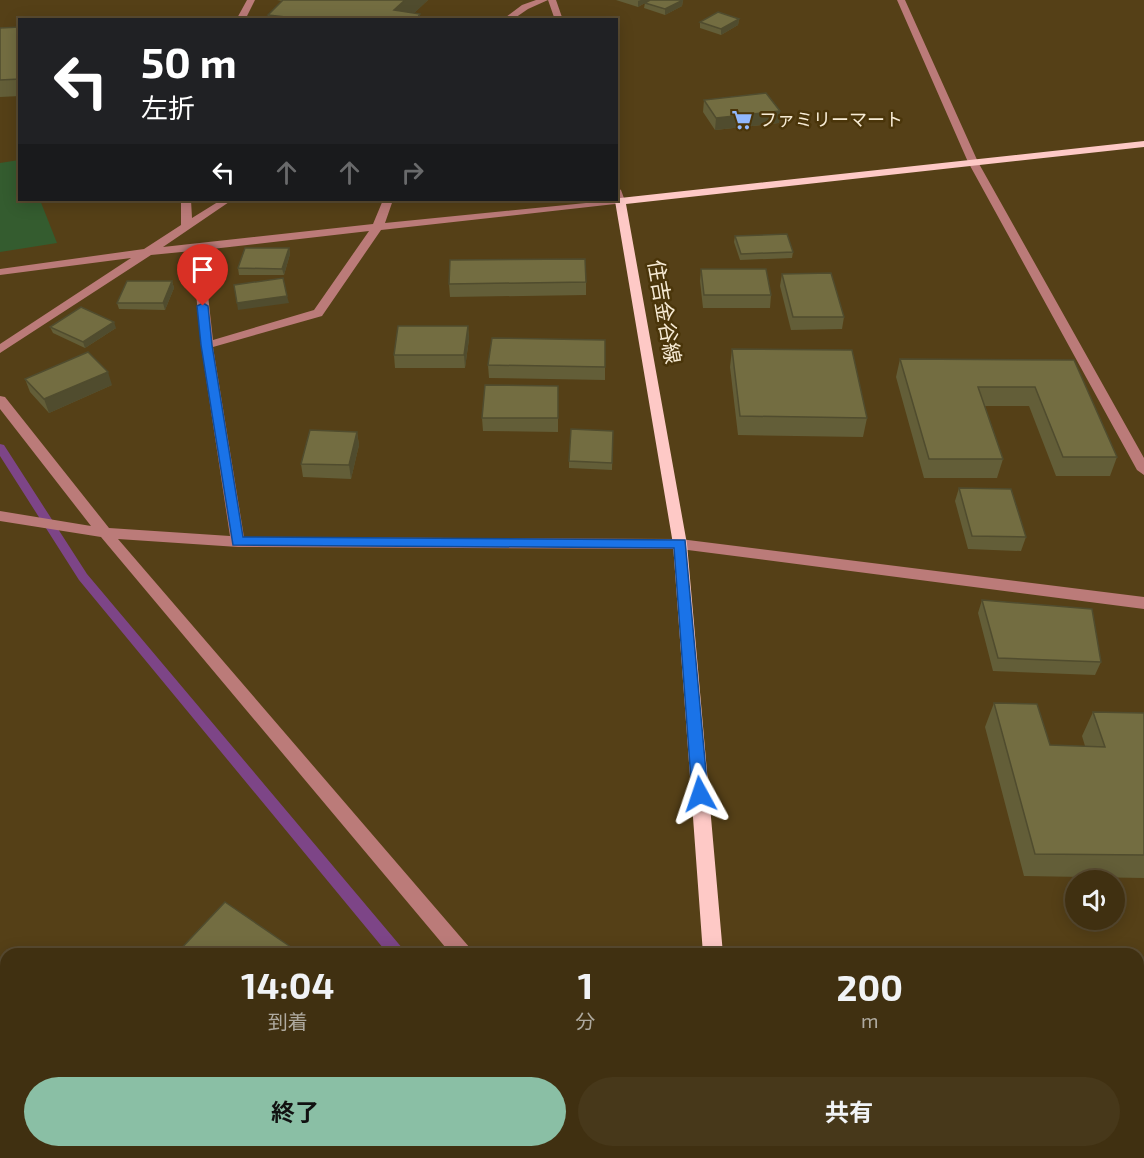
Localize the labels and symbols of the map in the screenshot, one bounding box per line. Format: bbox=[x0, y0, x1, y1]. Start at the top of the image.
supermarket icon: ファミリーマート bbox=[730, 108, 754, 132]
place label: ファミリーマート bbox=[759, 108, 903, 130]
pin bbox=[177, 244, 228, 306]
street label: 住吉金谷線 bbox=[644, 258, 687, 366]
position arrow bbox=[668, 762, 732, 826]

